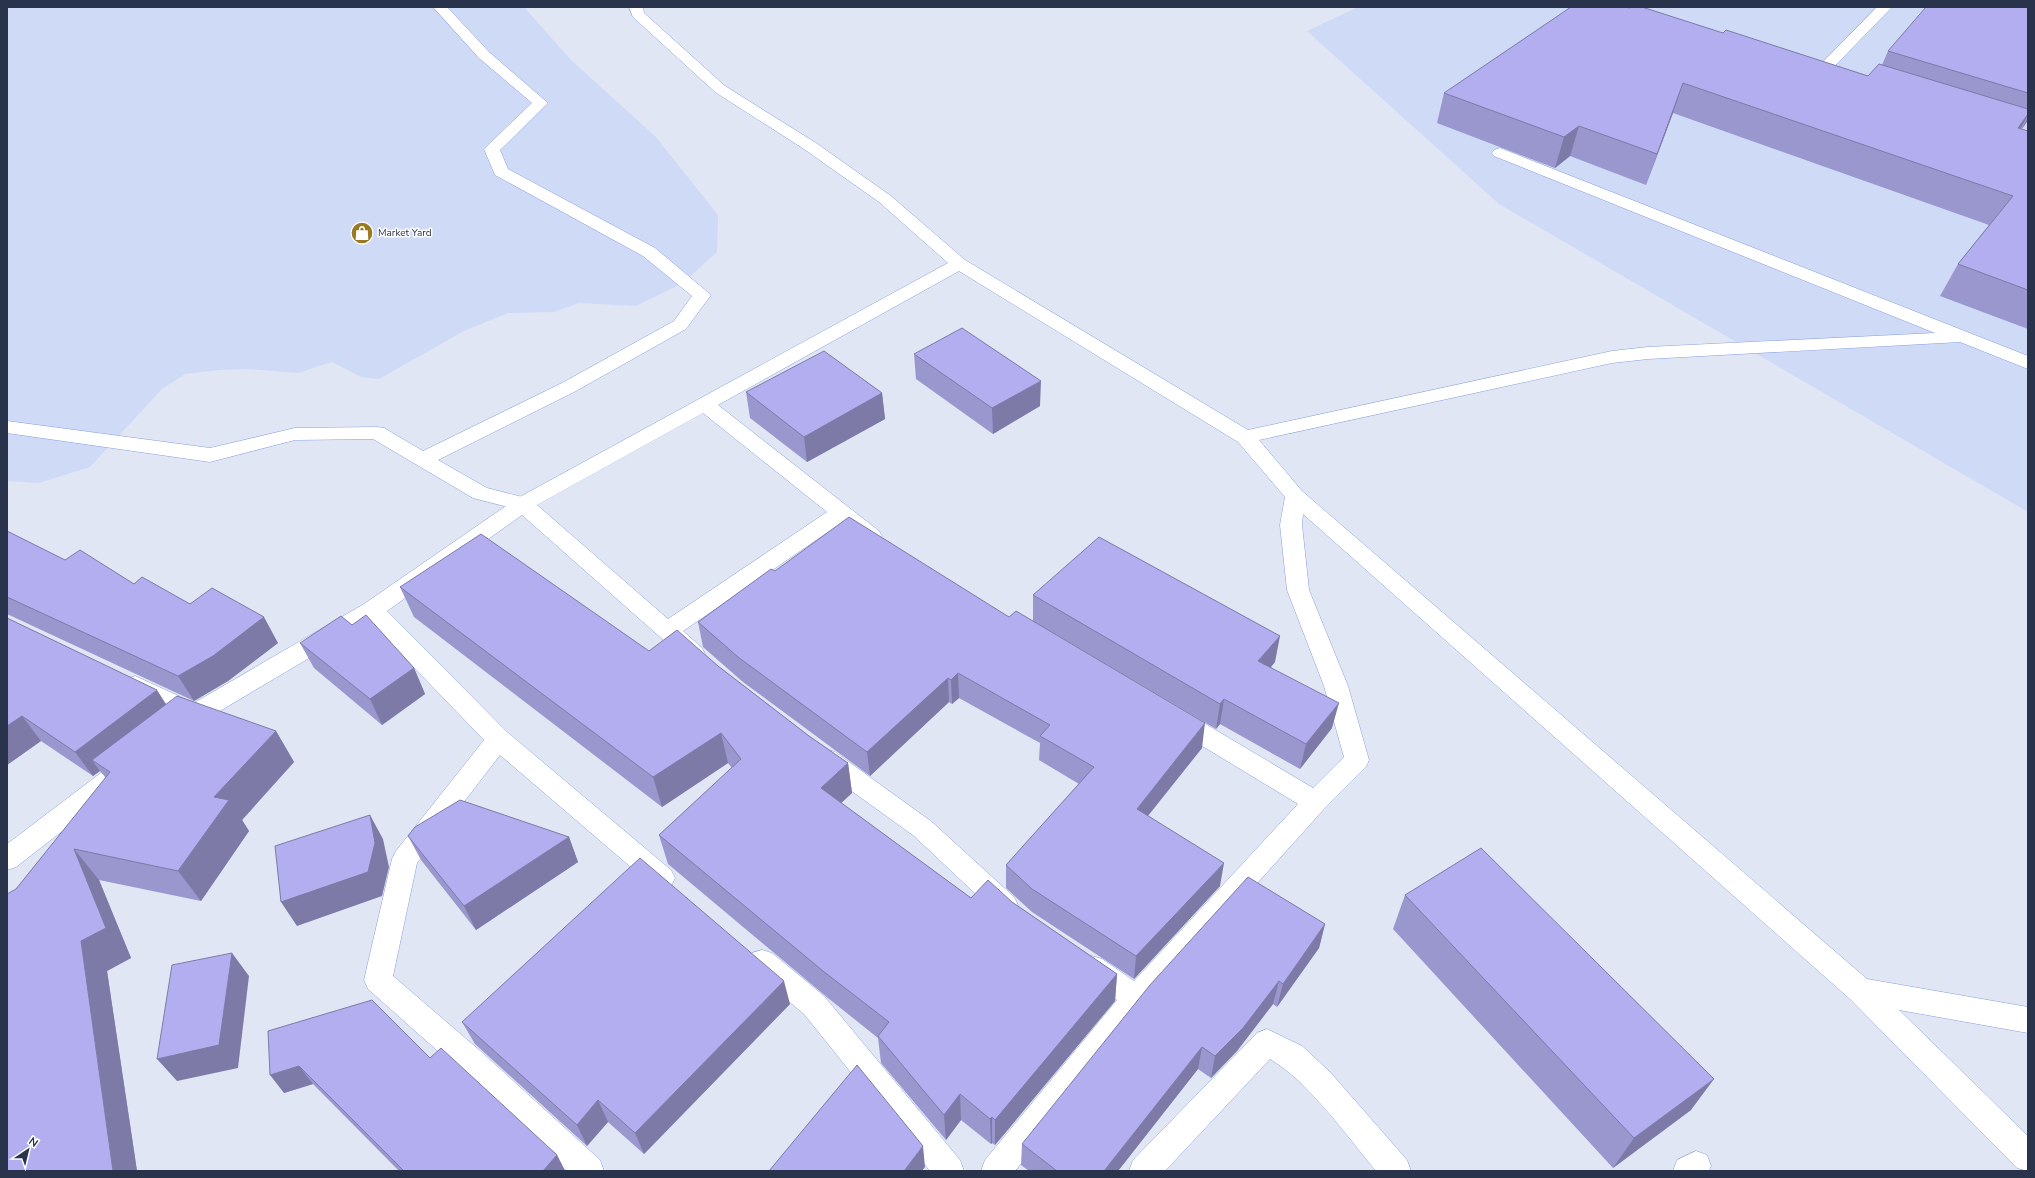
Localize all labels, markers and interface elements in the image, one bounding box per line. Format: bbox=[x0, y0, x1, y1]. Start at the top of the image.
shop icon: Market Yard bbox=[349, 220, 375, 246]
place label: Market Yard bbox=[378, 226, 432, 240]
north arrow bbox=[8, 1130, 48, 1170]
text: N bbox=[26, 1134, 41, 1151]

